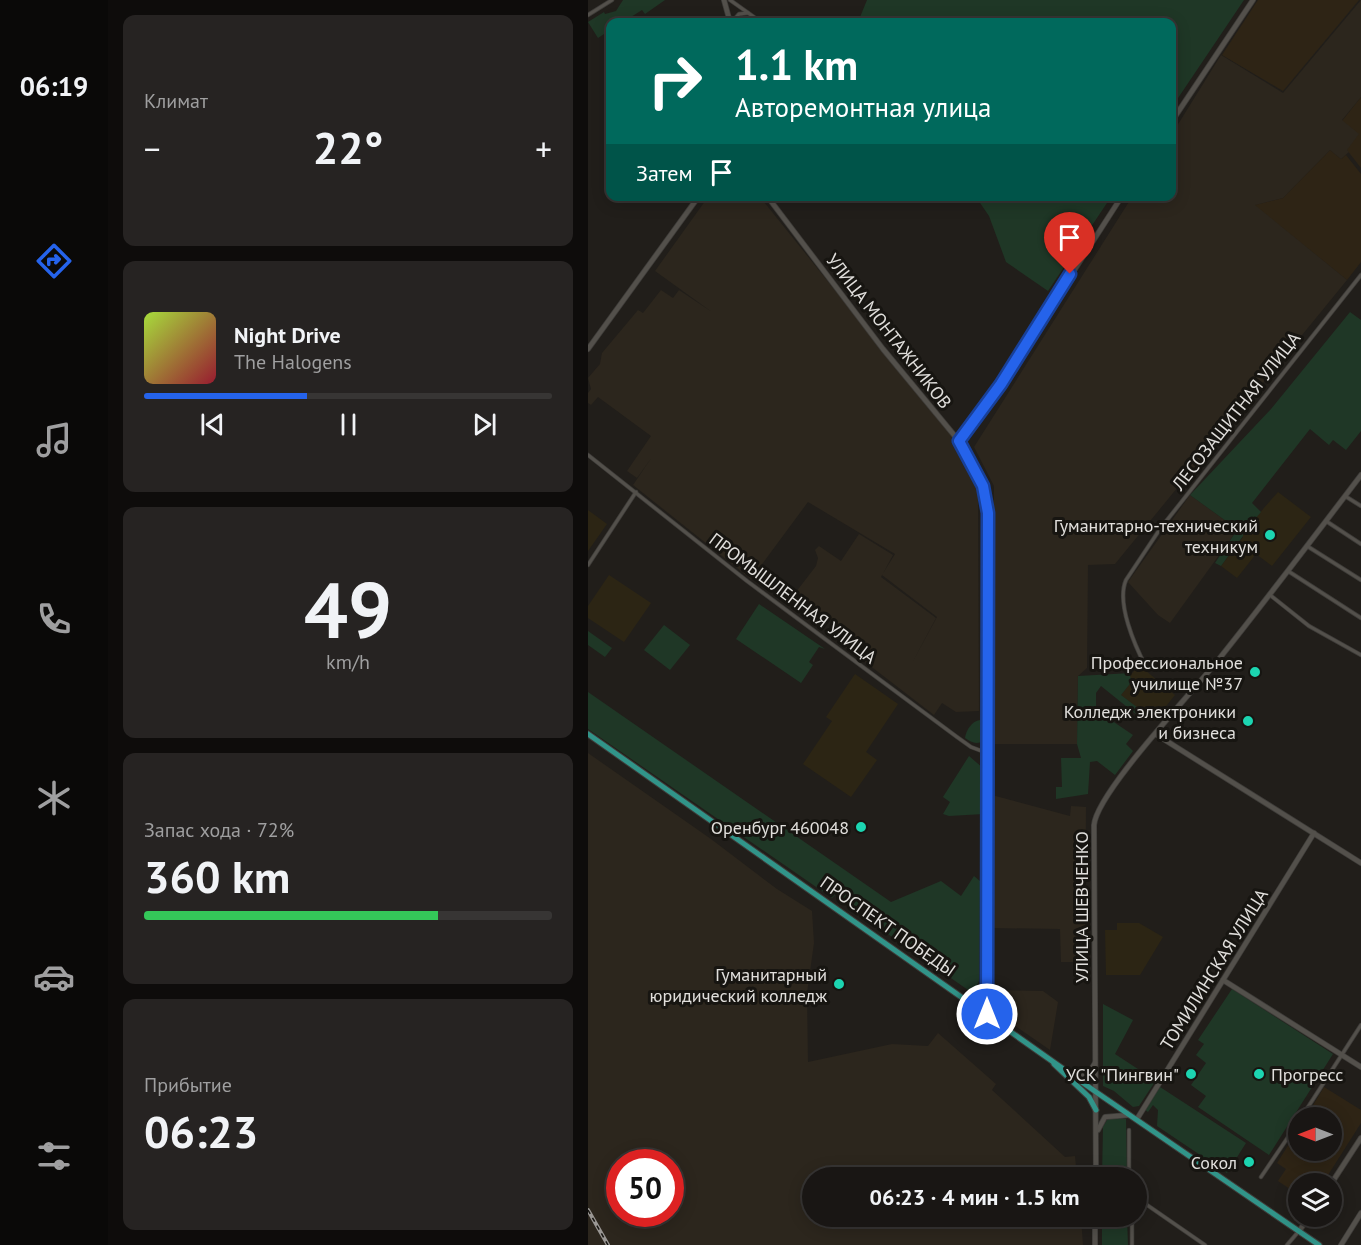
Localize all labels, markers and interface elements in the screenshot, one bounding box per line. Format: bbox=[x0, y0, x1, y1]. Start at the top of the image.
text: 1.1 km bbox=[735, 37, 858, 92]
icon: right bbox=[636, 42, 714, 120]
text: 06:19 bbox=[20, 69, 88, 103]
text: Климат bbox=[144, 88, 208, 114]
text: Авторемонтная улица bbox=[735, 90, 991, 124]
text: 22° bbox=[313, 118, 383, 176]
text: − bbox=[144, 127, 161, 170]
text: + bbox=[535, 127, 552, 170]
icon: arrive bbox=[705, 156, 738, 189]
text: Затем bbox=[636, 159, 693, 187]
pin bbox=[1044, 212, 1095, 274]
icon: arrive bbox=[1053, 221, 1086, 254]
icon: directions bbox=[33, 240, 75, 282]
street label: УЛИЦА МОНТАЖНИКОВ bbox=[821, 249, 957, 413]
text: Night Drive bbox=[234, 321, 341, 349]
street label: ЛЕСОЗАЩИТНАЯ УЛИЦА bbox=[1166, 327, 1305, 496]
text: The Halogens bbox=[234, 349, 352, 375]
icon: previous bbox=[196, 408, 229, 441]
icon: pause bbox=[332, 408, 365, 441]
icon: next bbox=[468, 408, 501, 441]
icon: music bbox=[33, 419, 75, 461]
place label: Гуманитарно-технический техникум bbox=[1054, 514, 1258, 558]
street label: ПРОМЫШЛЕННАЯ УЛИЦА bbox=[705, 528, 882, 669]
marker: Гуманитарно-технический техникум bbox=[1263, 528, 1277, 542]
text: 49 bbox=[304, 559, 392, 660]
icon: phone bbox=[33, 598, 75, 640]
text: km/h bbox=[326, 649, 370, 675]
place label: Профессиональное училище №37 bbox=[1091, 651, 1243, 695]
marker: Профессиональное училище №37 bbox=[1248, 665, 1262, 679]
place label: Колледж электроники и бизнеса bbox=[1064, 700, 1236, 744]
marker: Колледж электроники и бизнеса bbox=[1241, 714, 1255, 728]
icon: climate bbox=[33, 777, 75, 819]
place label: Оренбург 460048 bbox=[711, 816, 849, 839]
text: Запас хода · 72% bbox=[144, 817, 294, 843]
marker: Оренбург 460048 bbox=[854, 820, 868, 834]
street label: УЛИЦА ШЕВЧЕНКО bbox=[1070, 831, 1093, 983]
text: 360 km bbox=[144, 847, 290, 905]
street label: ПРОСПЕКТ ПОБЕДЫ bbox=[816, 871, 960, 981]
street label: ТОМИЛИНСКАЯ УЛИЦА bbox=[1155, 884, 1273, 1054]
icon: car bbox=[33, 956, 75, 998]
place label: Гуманитарный юридический колледж bbox=[650, 963, 827, 1007]
marker: Гуманитарный юридический колледж bbox=[832, 977, 846, 991]
position arrow bbox=[955, 982, 1019, 1046]
place label: УСК "Пингвин" bbox=[1066, 1063, 1179, 1086]
place label: Прогресс bbox=[1271, 1063, 1343, 1086]
marker: УСК "Пингвин" bbox=[1184, 1067, 1198, 1081]
marker: Прогресс bbox=[1252, 1067, 1266, 1081]
text: Прибытие bbox=[144, 1072, 232, 1098]
text: 06:23 bbox=[144, 1102, 258, 1160]
north arrow bbox=[1288, 1107, 1342, 1161]
map controls bbox=[1288, 1107, 1342, 1227]
icon: filters bbox=[33, 1135, 75, 1177]
speed limit sign: 50 bbox=[606, 1149, 684, 1227]
place label: Сокол bbox=[1191, 1151, 1237, 1174]
marker: Сокол bbox=[1242, 1155, 1256, 1169]
button: layers bbox=[1288, 1173, 1342, 1227]
text: 06:23 · 4 мин · 1.5 km bbox=[869, 1183, 1080, 1211]

